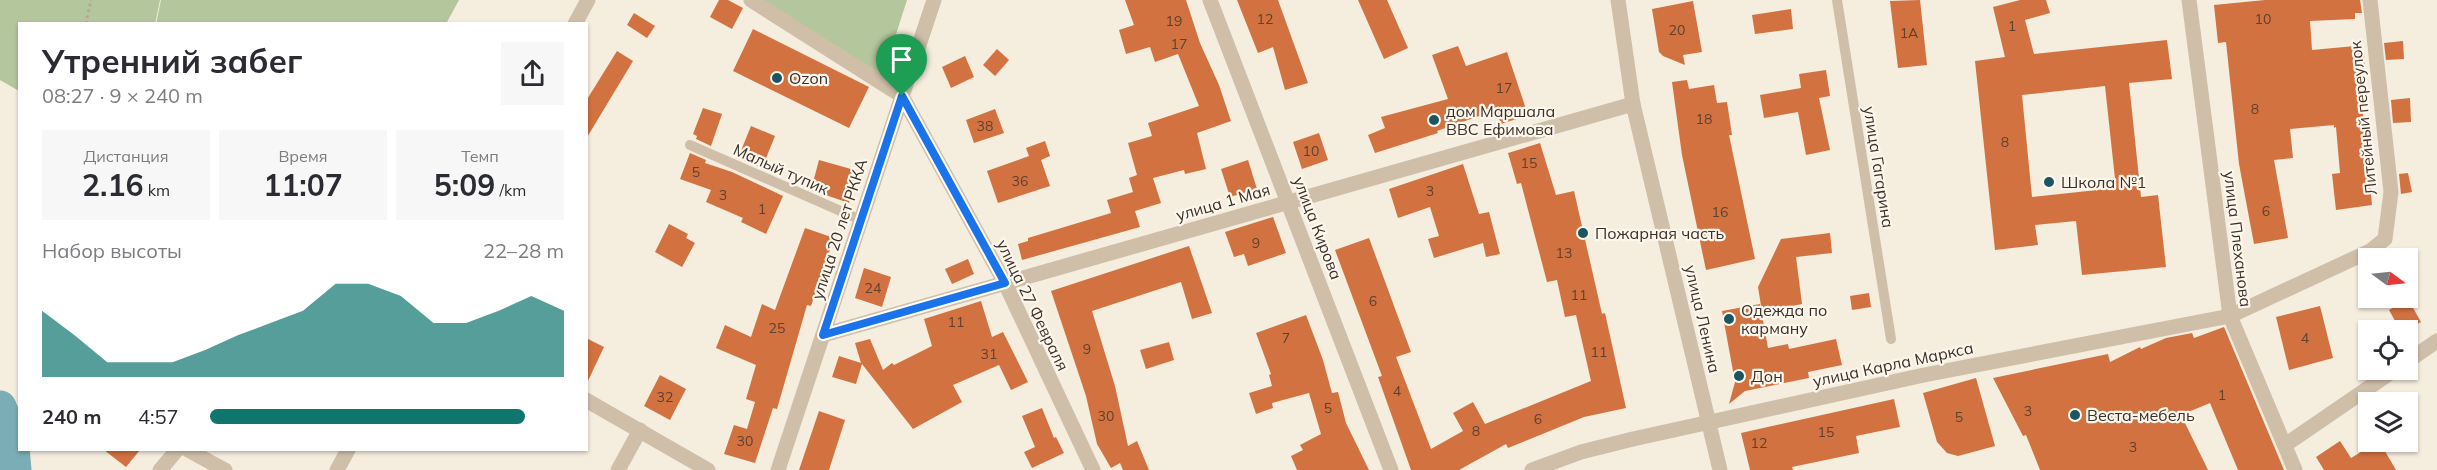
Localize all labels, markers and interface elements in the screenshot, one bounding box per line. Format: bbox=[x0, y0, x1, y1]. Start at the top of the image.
house number: 12 bbox=[1257, 10, 1273, 28]
house number: 10 bbox=[2255, 10, 2271, 28]
house number: 19 bbox=[1166, 12, 1182, 30]
house number: 1 bbox=[2008, 17, 2016, 35]
house number: 20 bbox=[1669, 21, 1685, 39]
house number: 1А bbox=[1900, 24, 1919, 42]
pin bbox=[876, 34, 927, 96]
house number: 17 bbox=[1171, 35, 1187, 53]
text: Утренний забег bbox=[42, 40, 303, 81]
street label: Литейный переулок bbox=[2345, 40, 2381, 196]
button: share bbox=[501, 42, 564, 105]
icon: arrive bbox=[885, 43, 918, 76]
place label: Ozon bbox=[789, 68, 828, 88]
marker: Ozon bbox=[770, 71, 784, 85]
house number: 17 bbox=[1496, 79, 1512, 97]
text: 08:27 · 9 × 240 m bbox=[42, 83, 203, 108]
house number: 8 bbox=[2251, 100, 2259, 118]
place label: дом Маршала ВВС Ефимова bbox=[1446, 101, 1555, 139]
street label: улица Гагарина bbox=[1860, 105, 1898, 229]
house number: 18 bbox=[1696, 110, 1712, 128]
marker: дом Маршала ВВС Ефимова bbox=[1427, 113, 1441, 127]
house number: 38 bbox=[977, 117, 993, 135]
house number: 8 bbox=[2001, 133, 2009, 151]
street label: Малый тупик bbox=[730, 139, 832, 199]
house number: 10 bbox=[1303, 142, 1319, 160]
text: Дистанция bbox=[83, 146, 169, 166]
text: Время bbox=[278, 146, 328, 166]
text: Темп bbox=[461, 146, 499, 166]
house number: 15 bbox=[1521, 154, 1537, 172]
street label: улица 20 лет РККА bbox=[807, 156, 871, 302]
house number: 5 bbox=[692, 163, 700, 181]
text: 2.16 bbox=[82, 166, 143, 204]
text: 11:07 bbox=[263, 166, 343, 204]
text: 5:09 bbox=[434, 166, 495, 204]
street label: улица Плеханова bbox=[2220, 170, 2256, 308]
house number: 36 bbox=[1012, 172, 1028, 190]
place label: Школа №1 bbox=[2061, 172, 2146, 192]
street label: улица Кирова bbox=[1289, 174, 1347, 282]
marker: Школа №1 bbox=[2042, 175, 2056, 189]
street label: улица 1 Мая bbox=[1174, 179, 1272, 225]
text: km bbox=[143, 180, 170, 200]
text: /km bbox=[495, 180, 526, 200]
house number: 3 bbox=[1426, 182, 1434, 200]
house number: 3 bbox=[719, 186, 727, 204]
house number: 1 bbox=[758, 200, 766, 218]
house number: 6 bbox=[2262, 202, 2270, 220]
house number: 16 bbox=[1712, 203, 1728, 221]
place label: Пожарная часть bbox=[1595, 223, 1724, 243]
marker: Пожарная часть bbox=[1576, 226, 1590, 240]
house number: 9 bbox=[1252, 234, 1260, 252]
street label: улица 27 Февраля bbox=[993, 236, 1073, 374]
text: Набор высоты bbox=[42, 238, 182, 263]
text: 22–28 m bbox=[483, 238, 564, 263]
house number: 13 bbox=[1556, 244, 1572, 262]
north arrow bbox=[2358, 248, 2418, 308]
map controls bbox=[2358, 248, 2418, 452]
street label: улица Ленина bbox=[1681, 263, 1725, 375]
house number: 24 bbox=[865, 279, 882, 297]
house number: 11 bbox=[1571, 286, 1587, 304]
house number: 6 bbox=[1369, 292, 1377, 310]
place label: Одежда по карману bbox=[1741, 300, 1827, 338]
marker: Одежда по карману bbox=[1722, 312, 1736, 326]
house number: 11 bbox=[948, 313, 964, 331]
house number: 25 bbox=[769, 319, 785, 337]
button: locate bbox=[2358, 320, 2418, 380]
house number: 7 bbox=[1282, 329, 1290, 347]
house number: 4 bbox=[2301, 329, 2310, 347]
street label: улица Карла Маркса bbox=[1811, 337, 1975, 391]
house number: 9 bbox=[1083, 340, 1091, 358]
house number: 11 bbox=[1591, 343, 1607, 361]
house number: 31 bbox=[981, 345, 997, 363]
place label: Дон bbox=[1751, 366, 1783, 386]
marker: Дон bbox=[1732, 369, 1746, 383]
house number: 4 bbox=[1393, 382, 1402, 400]
house number: 1 bbox=[2218, 386, 2226, 404]
house number: 32 bbox=[657, 388, 673, 406]
button: layers bbox=[2358, 392, 2418, 452]
house number: 5 bbox=[1324, 399, 1332, 417]
house number: 3 bbox=[2024, 402, 2032, 420]
text: 240 m bbox=[42, 404, 101, 429]
text: 4:57 bbox=[138, 404, 179, 429]
place label: Веста-мебель bbox=[2087, 405, 2195, 425]
house number: 30 bbox=[1098, 407, 1114, 425]
house number: 5 bbox=[1955, 408, 1963, 426]
marker: Веста-мебель bbox=[2068, 408, 2082, 422]
house number: 6 bbox=[1534, 410, 1542, 428]
house number: 8 bbox=[1472, 422, 1480, 440]
house number: 15 bbox=[1818, 423, 1834, 441]
house number: 30 bbox=[737, 432, 753, 450]
house number: 12 bbox=[1751, 434, 1767, 452]
house number: 3 bbox=[2129, 438, 2137, 456]

